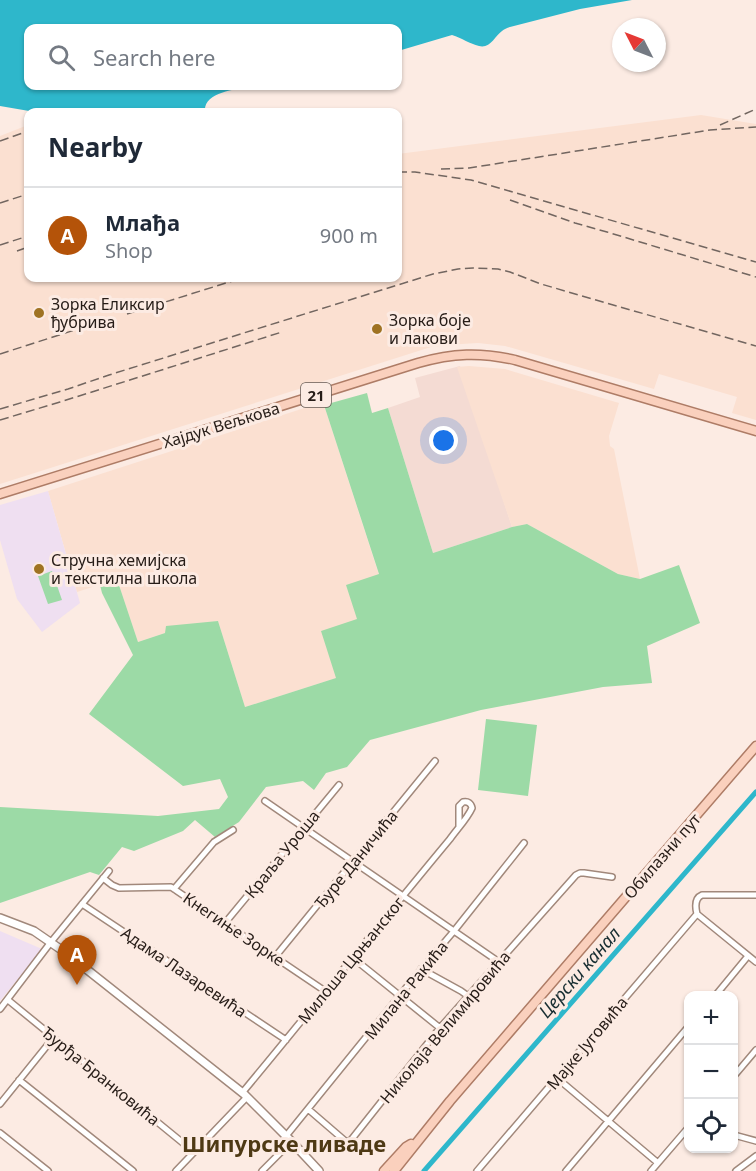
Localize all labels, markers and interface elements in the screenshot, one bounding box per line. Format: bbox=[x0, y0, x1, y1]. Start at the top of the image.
north arrow bbox=[612, 18, 666, 72]
search box bbox=[24, 24, 402, 90]
icon: search bbox=[45, 41, 78, 74]
text: Search here bbox=[93, 42, 215, 72]
text: Nearby bbox=[48, 129, 143, 165]
text: Млађа bbox=[105, 207, 180, 237]
text: A bbox=[61, 222, 74, 249]
text: 900 m bbox=[320, 222, 378, 249]
text: Shop bbox=[105, 237, 153, 264]
place label: Зорка Еликсир ђубрива bbox=[51, 293, 165, 333]
marker: Зорка Еликсир ђубрива bbox=[32, 306, 46, 320]
place label: Зорка боје и лакови bbox=[389, 309, 471, 349]
marker: Зорка боје и лакови bbox=[370, 322, 384, 336]
road number: 21 bbox=[301, 383, 331, 407]
street label: Хајдук Вељкова bbox=[160, 397, 282, 453]
your location bbox=[429, 426, 458, 455]
place label: Стручна хемијска и текстилна школа bbox=[51, 549, 197, 589]
marker: Стручна хемијска и текстилна школа bbox=[32, 562, 46, 576]
street label: Краља Уроша bbox=[240, 805, 324, 903]
street label: Ђуре Даничића bbox=[310, 805, 402, 913]
street label: Обилазни пут bbox=[619, 808, 706, 904]
street label: Кнегиње Зорке bbox=[179, 887, 289, 971]
street label: Милоша Црњанског bbox=[293, 892, 409, 1028]
street label: Адама Лазаревића bbox=[117, 922, 251, 1022]
water label: Церски канал bbox=[533, 922, 625, 1022]
pin: A bbox=[58, 936, 97, 985]
street label: Милана Ракића bbox=[359, 936, 453, 1044]
street label: Николаја Велимировића bbox=[375, 946, 515, 1108]
map controls bbox=[684, 991, 738, 1153]
button: + bbox=[684, 991, 738, 1045]
street label: Мајке Југовића bbox=[542, 992, 632, 1094]
street label: Ђурђа Бранковића bbox=[37, 1022, 165, 1130]
button: − bbox=[684, 1045, 738, 1099]
button: locate bbox=[684, 1099, 738, 1153]
district label: Шипурске ливаде bbox=[182, 1128, 386, 1158]

